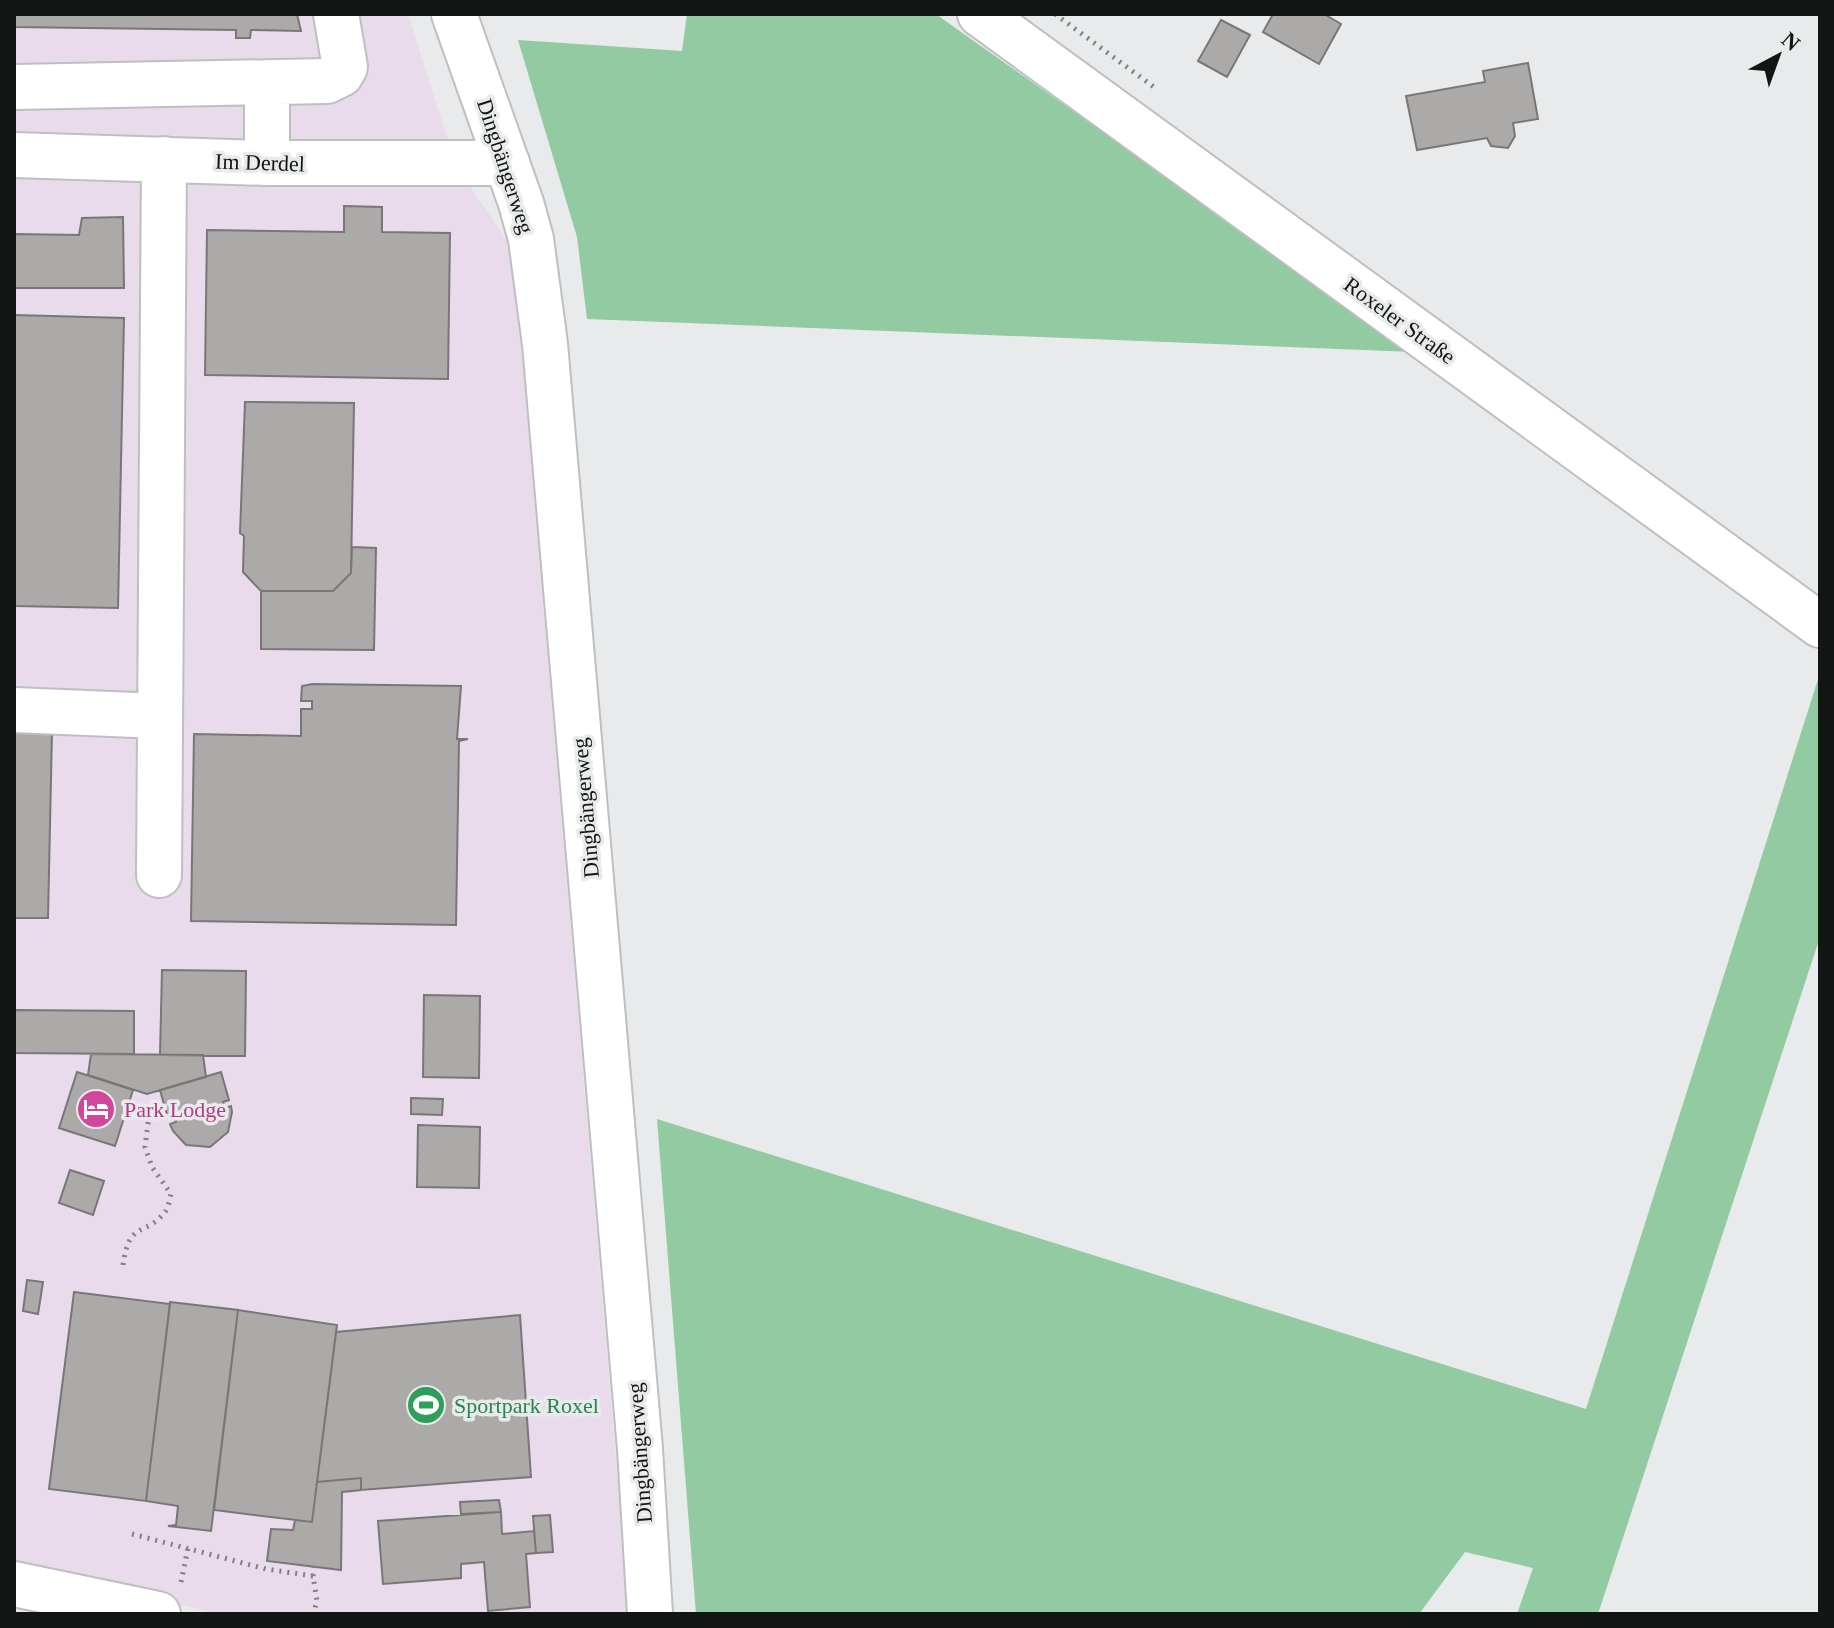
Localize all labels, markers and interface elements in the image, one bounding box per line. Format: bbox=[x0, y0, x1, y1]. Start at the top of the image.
north arrow bbox=[1738, 16, 1818, 96]
text: N bbox=[1777, 27, 1805, 56]
street label: Dingbängerweg bbox=[472, 95, 539, 237]
street label: Im Derdel bbox=[215, 148, 305, 177]
street label: Roxeler Straße bbox=[1339, 272, 1460, 369]
street label: Dingbängerweg bbox=[567, 737, 604, 879]
hotel icon: Park Lodge bbox=[75, 1088, 117, 1130]
place label: Park Lodge bbox=[124, 1097, 226, 1122]
street label: Dingbängerweg bbox=[622, 1382, 657, 1524]
sports icon: Sportpark Roxel bbox=[405, 1384, 447, 1426]
place label: Sportpark Roxel bbox=[454, 1393, 599, 1418]

